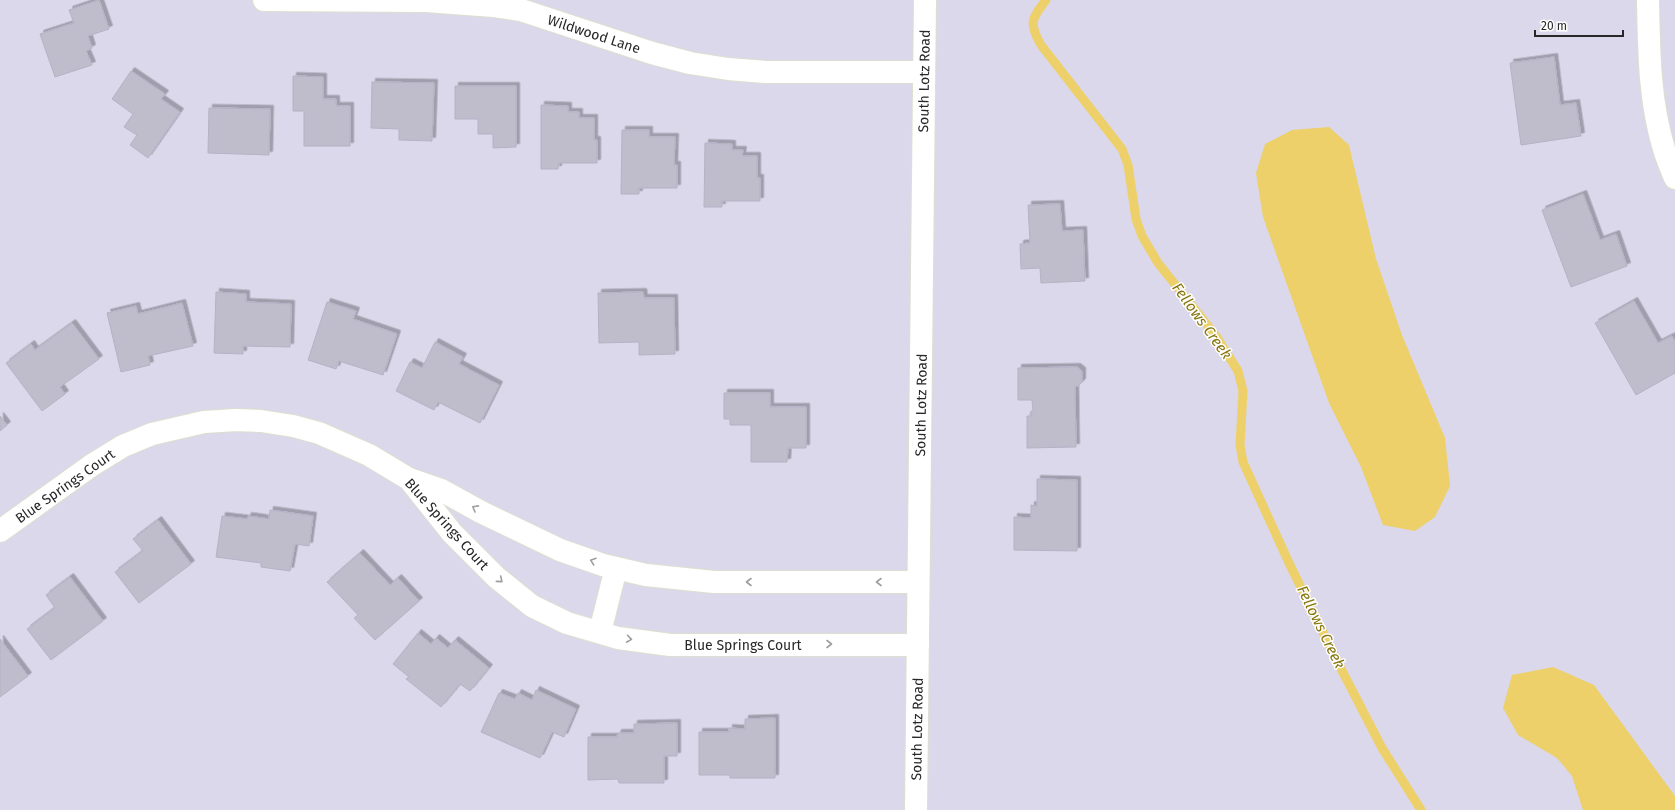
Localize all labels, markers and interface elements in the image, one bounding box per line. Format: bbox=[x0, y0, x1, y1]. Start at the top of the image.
street label: Wildwood Lane bbox=[545, 11, 642, 57]
scale bar bbox=[1535, 12, 1623, 38]
text: 20 m bbox=[1541, 19, 1567, 33]
street label: South Lotz Road bbox=[915, 29, 934, 133]
water label: Fellows Creek bbox=[1168, 279, 1236, 363]
street label: South Lotz Road bbox=[912, 353, 931, 457]
street label: Blue Springs Court bbox=[12, 445, 119, 527]
street label: Blue Springs Court bbox=[401, 475, 493, 574]
one-way arrow bbox=[471, 506, 479, 513]
one-way arrow bbox=[590, 558, 597, 566]
one-way arrow bbox=[496, 575, 503, 582]
one-way arrow bbox=[746, 578, 752, 586]
one-way arrow bbox=[876, 578, 882, 586]
water label: Fellows Creek bbox=[1293, 583, 1349, 671]
one-way arrow bbox=[626, 634, 632, 643]
street label: Blue Springs Court bbox=[684, 637, 803, 654]
one-way arrow bbox=[826, 640, 832, 648]
street label: South Lotz Road bbox=[908, 677, 927, 781]

